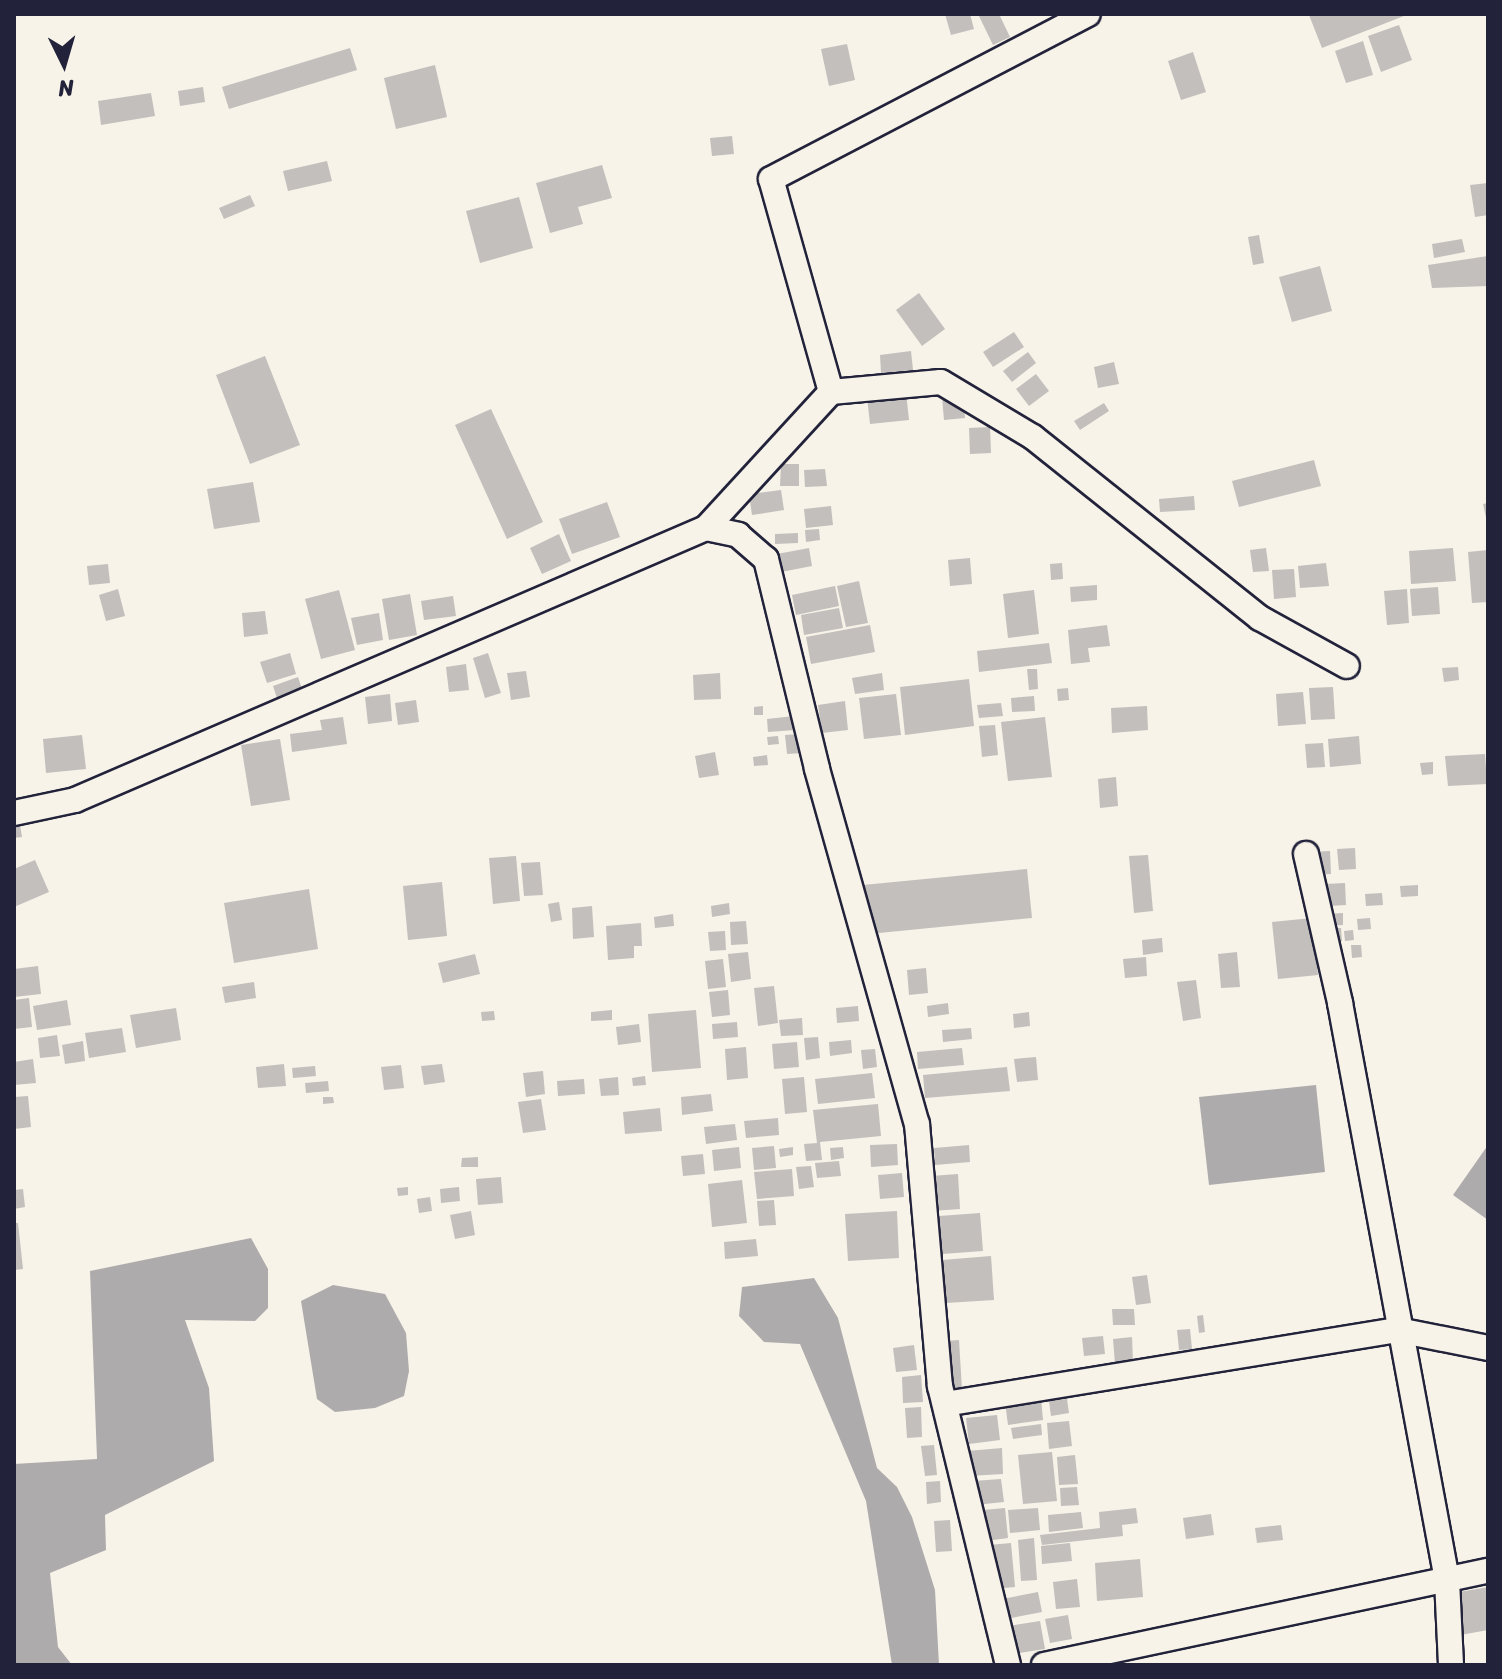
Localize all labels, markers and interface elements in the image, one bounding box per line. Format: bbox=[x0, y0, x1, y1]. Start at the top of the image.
north arrow bbox=[24, 24, 104, 104]
text: N bbox=[57, 68, 75, 108]

